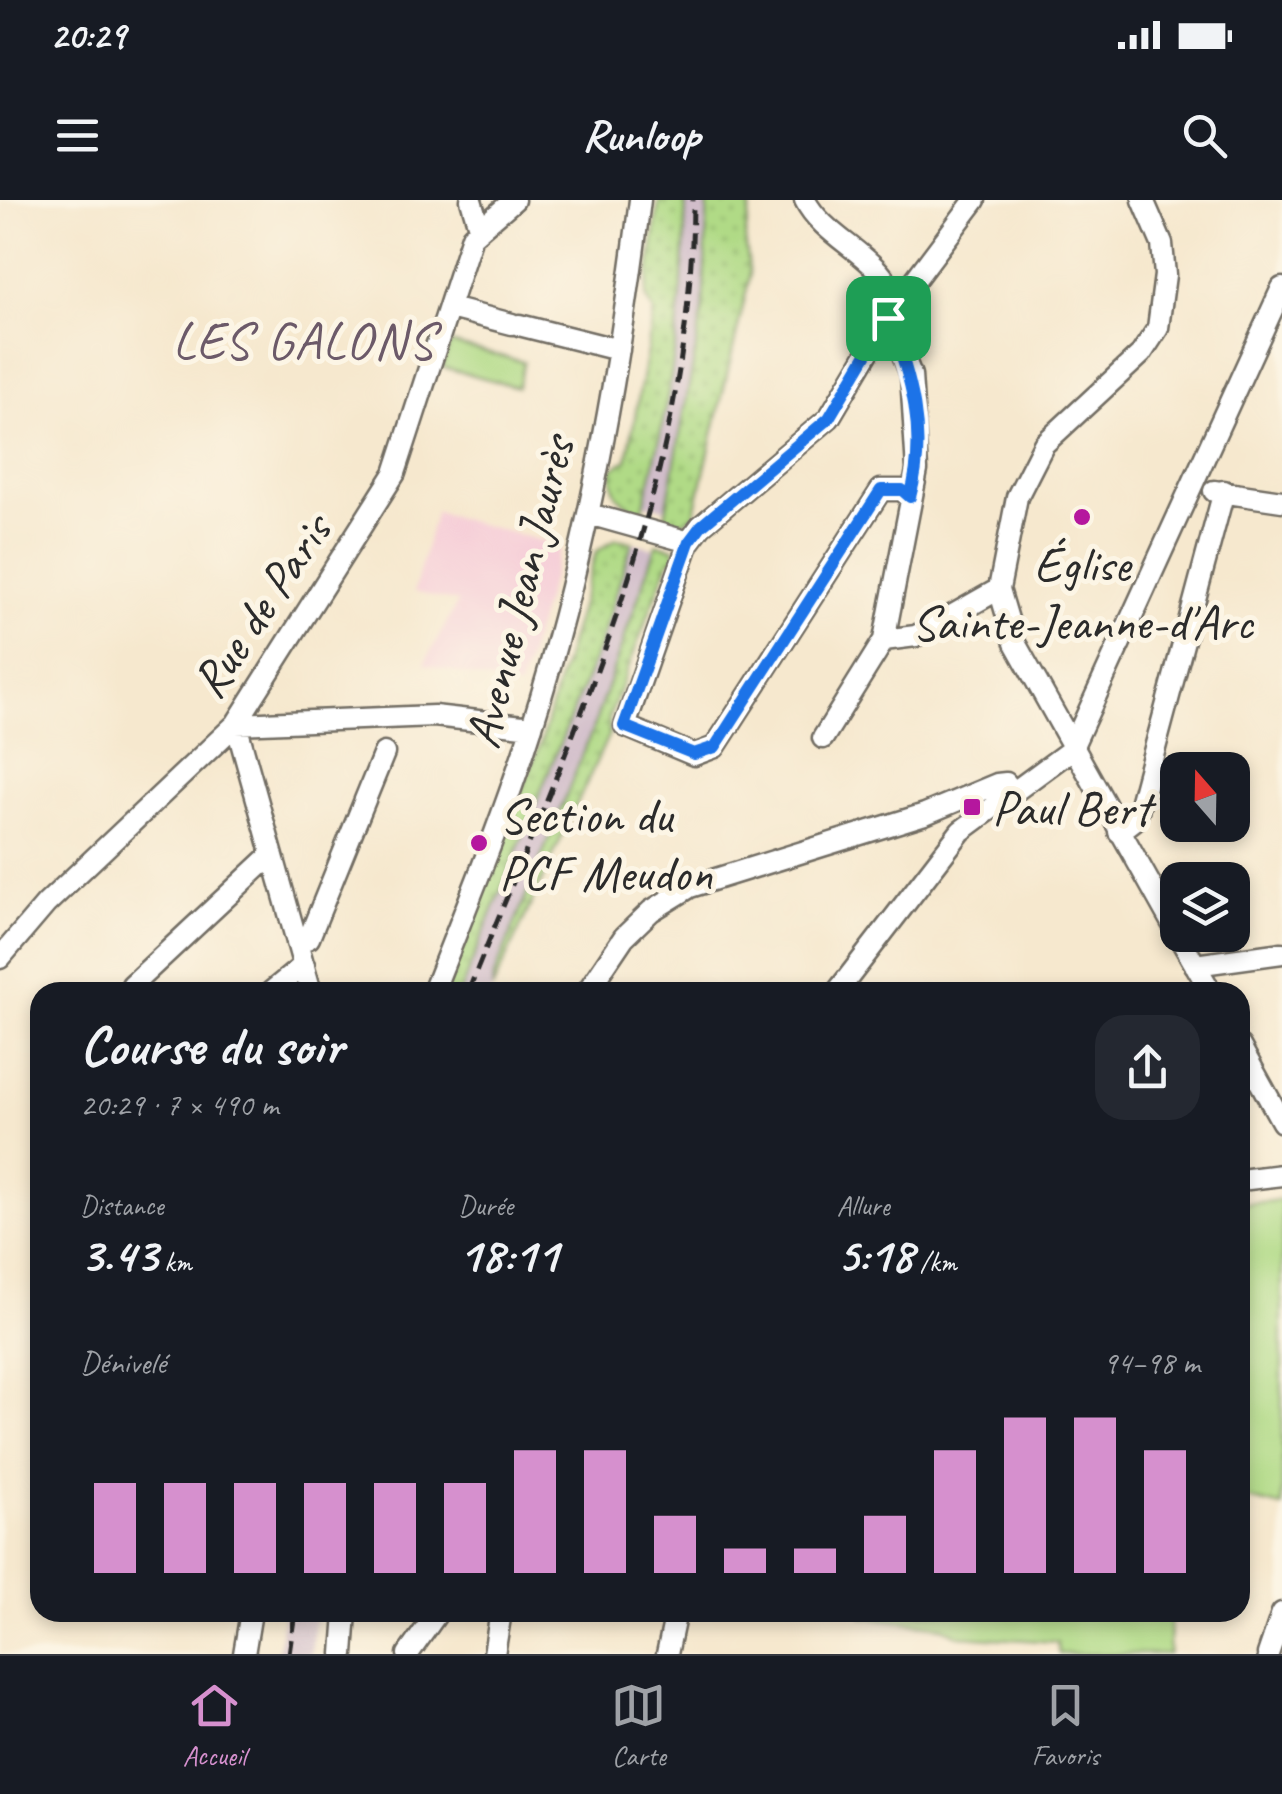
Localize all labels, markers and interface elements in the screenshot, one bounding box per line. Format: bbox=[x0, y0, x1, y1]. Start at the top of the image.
text: 20:29 bbox=[50, 12, 125, 59]
text: Runloop bbox=[582, 107, 700, 164]
icon: menu bbox=[50, 108, 105, 163]
icon: search bbox=[1177, 108, 1232, 163]
pin bbox=[846, 276, 931, 361]
icon: arrive bbox=[861, 291, 916, 346]
district label: LES GALONS bbox=[173, 308, 443, 374]
street label: Avenue Jean Jaurès bbox=[450, 426, 590, 754]
street label: Rue de Paris bbox=[177, 499, 348, 710]
marker: Église Sainte-Jeanne-d'Arc bbox=[1071, 506, 1093, 528]
place label: Église Sainte-Jeanne-d'Arc bbox=[912, 533, 1255, 654]
north arrow bbox=[1160, 752, 1250, 842]
map controls bbox=[1160, 752, 1250, 952]
place label: Paul Bert bbox=[992, 777, 1157, 840]
place label: Section du PCF Meudon bbox=[499, 784, 713, 905]
marker: Paul Bert bbox=[961, 796, 983, 818]
marker: Section du PCF Meudon bbox=[468, 832, 490, 854]
button: layers bbox=[1160, 862, 1250, 952]
text: Course du soir bbox=[80, 1011, 343, 1081]
button: share bbox=[1095, 1015, 1200, 1120]
text: 20:29 · 7 × 490 m bbox=[80, 1084, 278, 1125]
text: Distance bbox=[80, 1188, 164, 1223]
text: Durée bbox=[458, 1188, 513, 1223]
text: Allure bbox=[837, 1188, 890, 1223]
text: 3.43 bbox=[80, 1223, 157, 1286]
text: 18:11 bbox=[458, 1223, 558, 1286]
text: 5:18 bbox=[837, 1223, 913, 1286]
text: km bbox=[157, 1244, 192, 1279]
text: /km bbox=[913, 1244, 957, 1279]
text: Dénivelé bbox=[80, 1342, 166, 1383]
text: 94–98 m bbox=[1102, 1342, 1200, 1383]
tab: Accueil bbox=[183, 1678, 246, 1773]
tab: Carte bbox=[611, 1678, 666, 1773]
tab: Favoris bbox=[1032, 1678, 1099, 1773]

